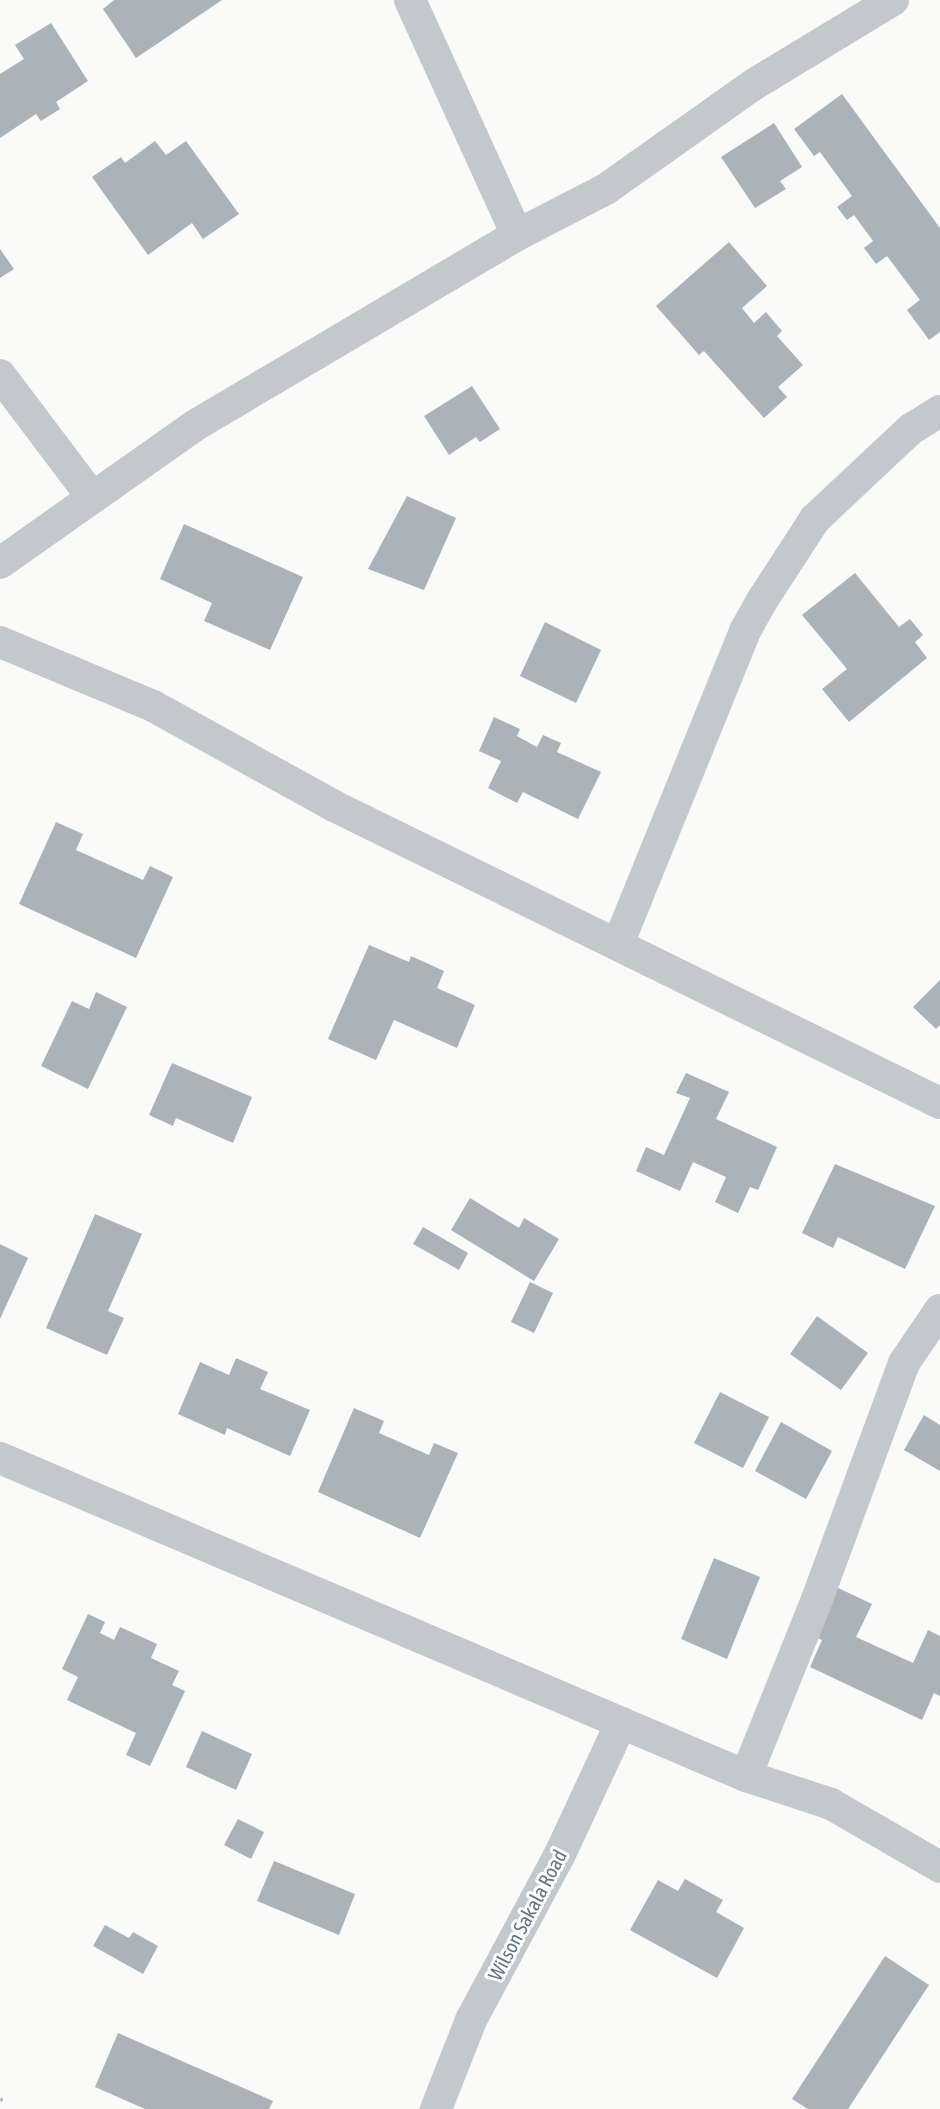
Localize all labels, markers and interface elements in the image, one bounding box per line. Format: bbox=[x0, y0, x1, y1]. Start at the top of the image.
street label: Wilson Sakala Road bbox=[482, 1846, 572, 1984]

